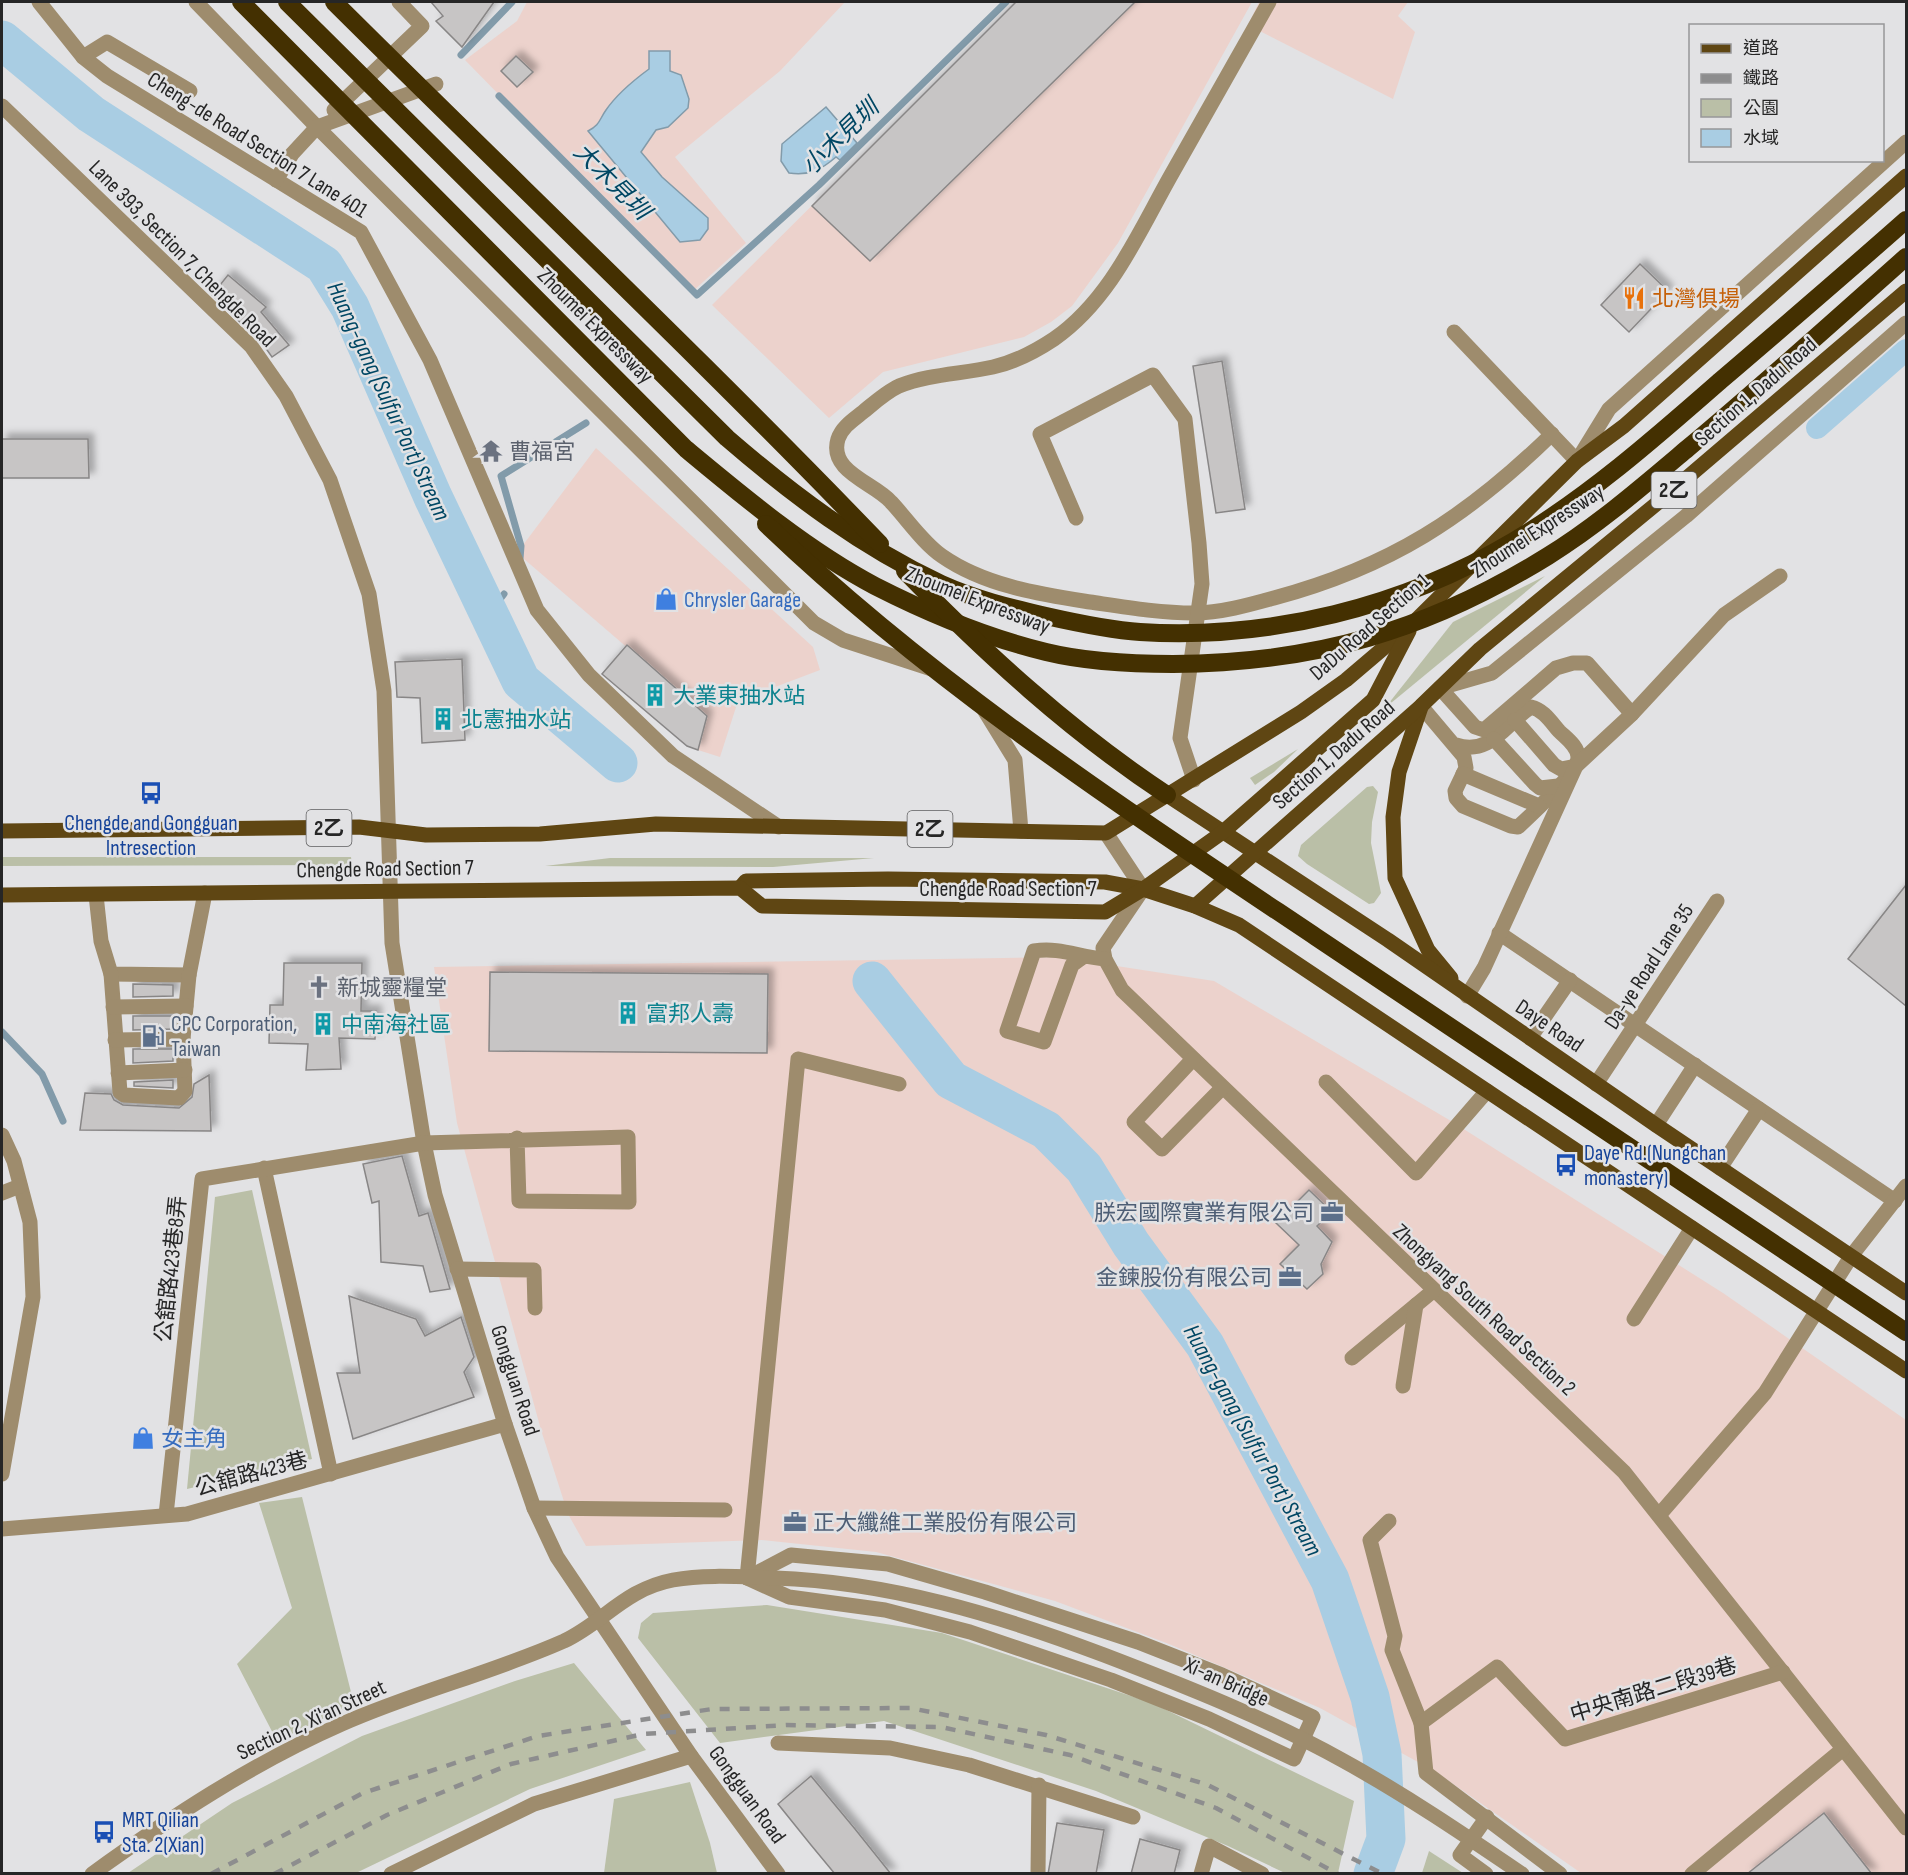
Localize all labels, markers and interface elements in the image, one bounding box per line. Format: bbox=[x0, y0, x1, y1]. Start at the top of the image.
legend bbox=[1689, 24, 1884, 162]
text: 道路 bbox=[1743, 38, 1779, 59]
street label: Cheng-de Road Section 7 Lane 401 bbox=[142, 66, 373, 224]
text: 鐵路 bbox=[1743, 68, 1779, 89]
water label: 小木見圳 bbox=[796, 92, 887, 181]
text: 公園 bbox=[1743, 98, 1779, 119]
text: 水域 bbox=[1743, 128, 1779, 149]
water label: 大木見圳 bbox=[567, 137, 658, 228]
street label: Lane 393, Section 7, Chengde Road bbox=[83, 155, 281, 353]
street label: Zhoumei Expressway bbox=[531, 262, 659, 390]
water label: Huang-gang (Sulfur Port) Stream bbox=[320, 277, 457, 525]
restaurant icon: 北灣俱場 bbox=[1621, 285, 1647, 311]
place label: 北灣俱場 bbox=[1652, 286, 1740, 313]
street label: Section 1, Dadu Road bbox=[1689, 332, 1823, 453]
temple icon: 曹福宮 bbox=[478, 438, 504, 464]
place label: 曹福宮 bbox=[509, 439, 575, 466]
road number: 2乙 bbox=[1652, 472, 1696, 508]
street label: Zhoumei Expressway bbox=[1466, 478, 1610, 584]
street label: Zhoumei Expressway bbox=[901, 560, 1054, 641]
street label: DaDu Road Section 1 bbox=[1304, 567, 1436, 687]
shop icon: Chrysler Garage bbox=[653, 586, 679, 612]
place label: Chrysler Garage bbox=[684, 587, 801, 614]
building icon: 大業東抽水站 bbox=[642, 682, 668, 708]
place label: 大業東抽水站 bbox=[673, 683, 805, 710]
street label: Section 1, Dadu Road bbox=[1267, 695, 1401, 816]
building icon: 北憲抽水站 bbox=[430, 706, 456, 732]
place label: 北憲抽水站 bbox=[461, 707, 571, 734]
bus stop icon: Chengde and Gongguan Intresection bbox=[138, 780, 164, 806]
place label: Chengde and Gongguan Intresection bbox=[64, 810, 238, 862]
road number: 2乙 bbox=[306, 810, 352, 846]
road number: 2乙 bbox=[908, 811, 952, 847]
street label: Chengde Road Section 7 bbox=[296, 854, 474, 885]
street label: Chengde Road Section 7 bbox=[919, 876, 1097, 903]
street label: Da-ye Road Lane 35 bbox=[1599, 899, 1700, 1035]
church icon: 新城靈糧堂 bbox=[306, 974, 332, 1000]
place label: 新城靈糧堂 bbox=[337, 975, 447, 1002]
street label: Daye Road bbox=[1510, 994, 1588, 1059]
building icon: 富邦人壽 bbox=[615, 1000, 641, 1026]
place label: 富邦人壽 bbox=[646, 1001, 734, 1028]
place label: CPC Corporation, Taiwan bbox=[171, 1011, 297, 1063]
building icon: 中南海社區 bbox=[310, 1011, 336, 1037]
place label: 中南海社區 bbox=[341, 1012, 451, 1039]
fuel station icon: CPC Corporation, Taiwan bbox=[140, 1023, 166, 1049]
place label: Daye Rd.(Nungchan monastery) bbox=[1584, 1140, 1726, 1192]
bus stop icon: Daye Rd.(Nungchan monastery) bbox=[1553, 1152, 1579, 1178]
street label: 公舘路423巷8弄 bbox=[150, 1195, 193, 1344]
office icon: 朕宏國際實業有限公司 bbox=[1319, 1199, 1345, 1225]
place label: 朕宏國際實業有限公司 bbox=[1094, 1200, 1314, 1227]
street label: Zhongyang South Road Section 2 bbox=[1387, 1218, 1581, 1402]
office icon: 金鍊股份有限公司 bbox=[1277, 1264, 1303, 1290]
place label: 金鍊股份有限公司 bbox=[1096, 1265, 1272, 1292]
water label: Huang-gang (Sulfur Port) Stream bbox=[1177, 1319, 1328, 1561]
street label: Gongguan Road bbox=[484, 1322, 545, 1439]
shop icon: 女主角 bbox=[130, 1425, 156, 1451]
place label: 女主角 bbox=[161, 1426, 227, 1453]
street label: 公舘路423巷 bbox=[192, 1446, 311, 1502]
office icon: 正大纖維工業股份有限公司 bbox=[782, 1509, 808, 1535]
place label: 正大纖維工業股份有限公司 bbox=[813, 1510, 1077, 1537]
street label: Xi-an Bridge bbox=[1179, 1651, 1273, 1713]
street label: 中央南路二段39巷 bbox=[1567, 1652, 1740, 1729]
street label: Section 2, Xi'an Street bbox=[233, 1674, 391, 1767]
street label: Gongguan Road bbox=[702, 1741, 791, 1849]
place label: MRT Qilian Sta. 2(Xian) bbox=[122, 1807, 204, 1859]
bus stop icon: MRT Qilian Sta. 2(Xian) bbox=[91, 1819, 117, 1845]

